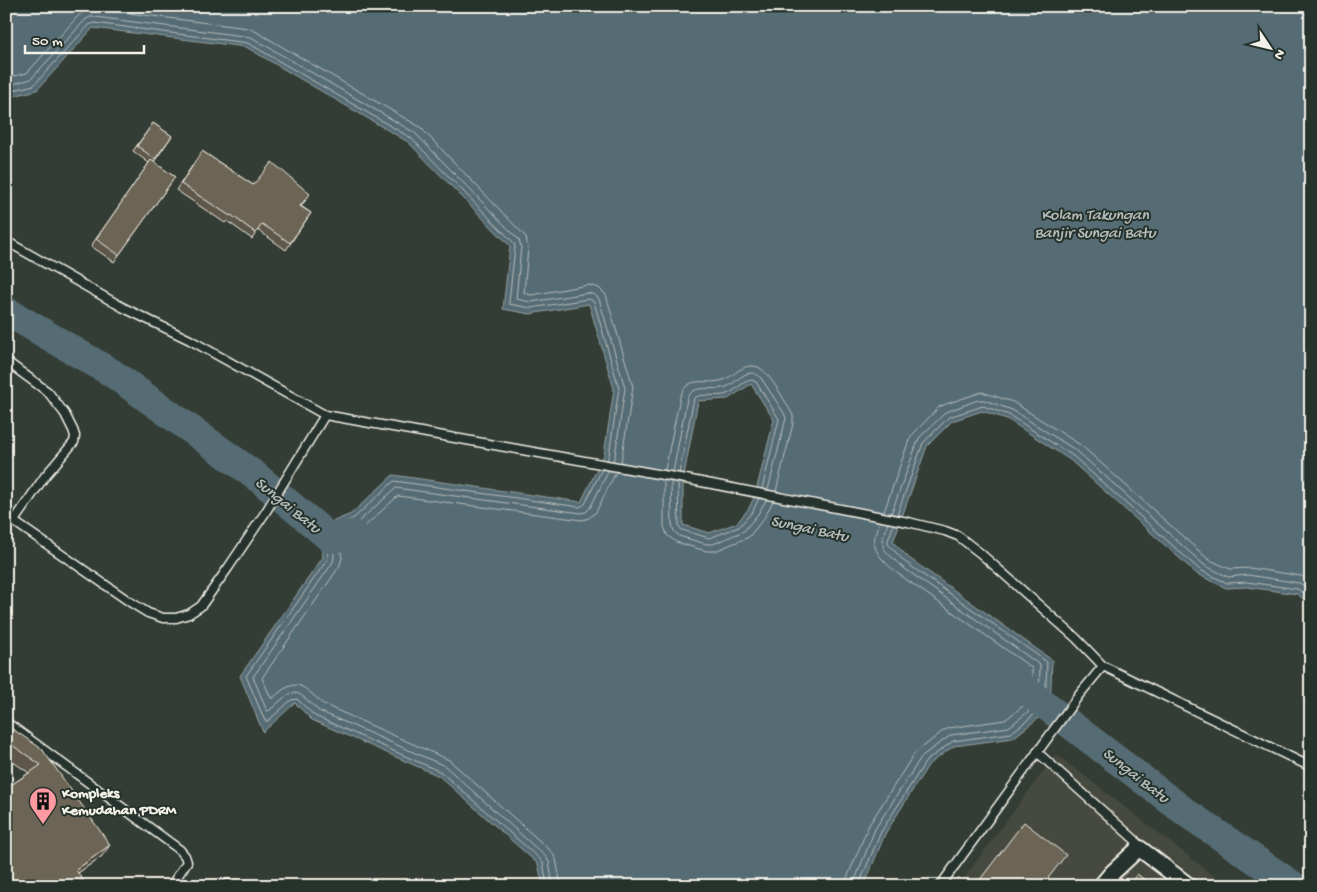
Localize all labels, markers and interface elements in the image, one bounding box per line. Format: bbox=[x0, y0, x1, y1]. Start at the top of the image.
scale bar bbox=[25, 22, 144, 54]
north arrow bbox=[1244, 22, 1294, 72]
text: 50 m bbox=[32, 33, 63, 51]
text: N bbox=[1269, 45, 1288, 63]
water label: Kolam Takungan Banjir Sungai Batu bbox=[1034, 207, 1157, 244]
water label: Sungai Batu bbox=[250, 475, 325, 540]
water label: Sungai Batu bbox=[769, 513, 851, 548]
water label: Sungai Batu bbox=[1098, 745, 1173, 809]
place label: Kompleks Kemudahan PDRM bbox=[61, 785, 177, 820]
building icon: Kompleks Kemudahan PDRM bbox=[28, 786, 58, 825]

